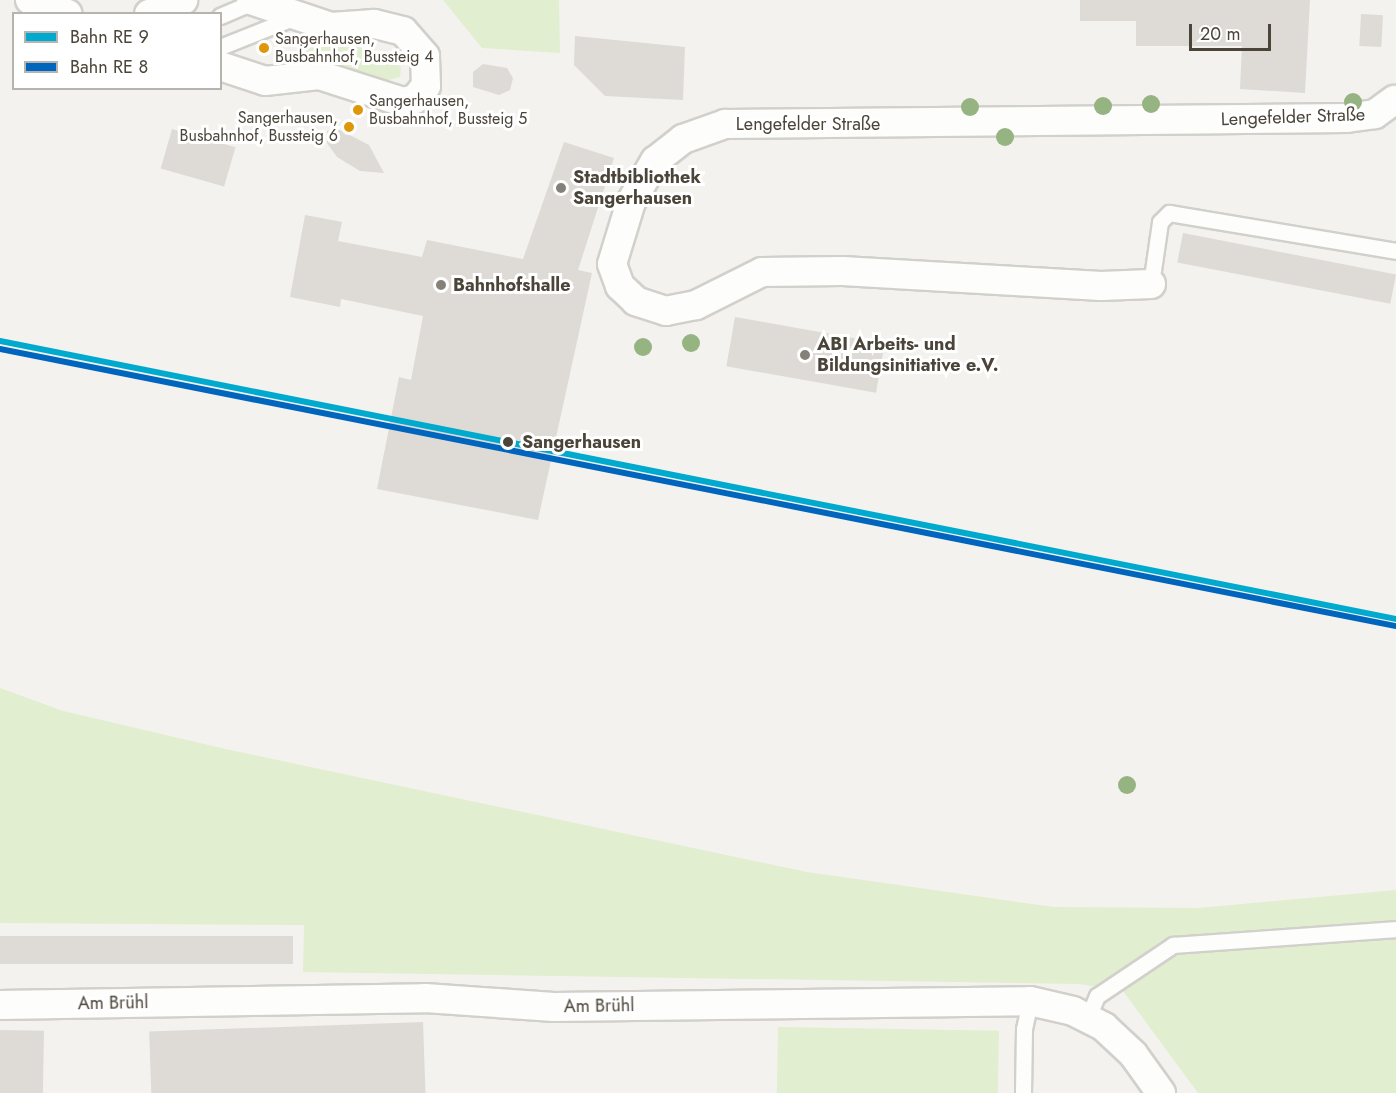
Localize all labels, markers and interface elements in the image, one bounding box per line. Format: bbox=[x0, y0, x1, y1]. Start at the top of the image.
legend bbox=[12, 12, 222, 90]
scale bar bbox=[1192, 12, 1274, 50]
text: 20 m bbox=[1200, 21, 1240, 47]
text: Bahn RE 9 bbox=[70, 24, 149, 50]
place label: Sangerhausen, Busbahnhof, Bussteig 4 bbox=[275, 29, 434, 67]
marker: Sangerhausen, Busbahnhof, Bussteig 4 bbox=[258, 42, 270, 54]
text: Bahn RE 8 bbox=[70, 54, 148, 80]
place label: Sangerhausen, Busbahnhof, Bussteig 5 bbox=[369, 91, 527, 129]
marker: Sangerhausen, Busbahnhof, Bussteig 5 bbox=[352, 104, 364, 116]
street label: Lengefelder Straße bbox=[1220, 104, 1366, 130]
place label: Sangerhausen, Busbahnhof, Bussteig 6 bbox=[180, 108, 338, 146]
street label: Lengefelder Straße bbox=[736, 113, 880, 135]
marker: Sangerhausen, Busbahnhof, Bussteig 6 bbox=[343, 121, 355, 133]
place label: Stadtbibliothek Sangerhausen bbox=[573, 167, 701, 210]
marker: Stadtbibliothek Sangerhausen bbox=[554, 181, 568, 195]
place label: Bahnhofshalle bbox=[453, 274, 570, 296]
marker: Bahnhofshalle bbox=[434, 278, 448, 292]
place label: ABI Arbeits- und Bildungsinitiative e.V. bbox=[817, 334, 999, 376]
marker: ABI Arbeits- und Bildungsinitiative e.V. bbox=[798, 348, 812, 362]
place label: Sangerhausen bbox=[522, 431, 641, 453]
marker: Sangerhausen bbox=[499, 433, 517, 451]
street label: Am Brühl bbox=[78, 992, 148, 1014]
street label: Am Brühl bbox=[564, 995, 634, 1017]

